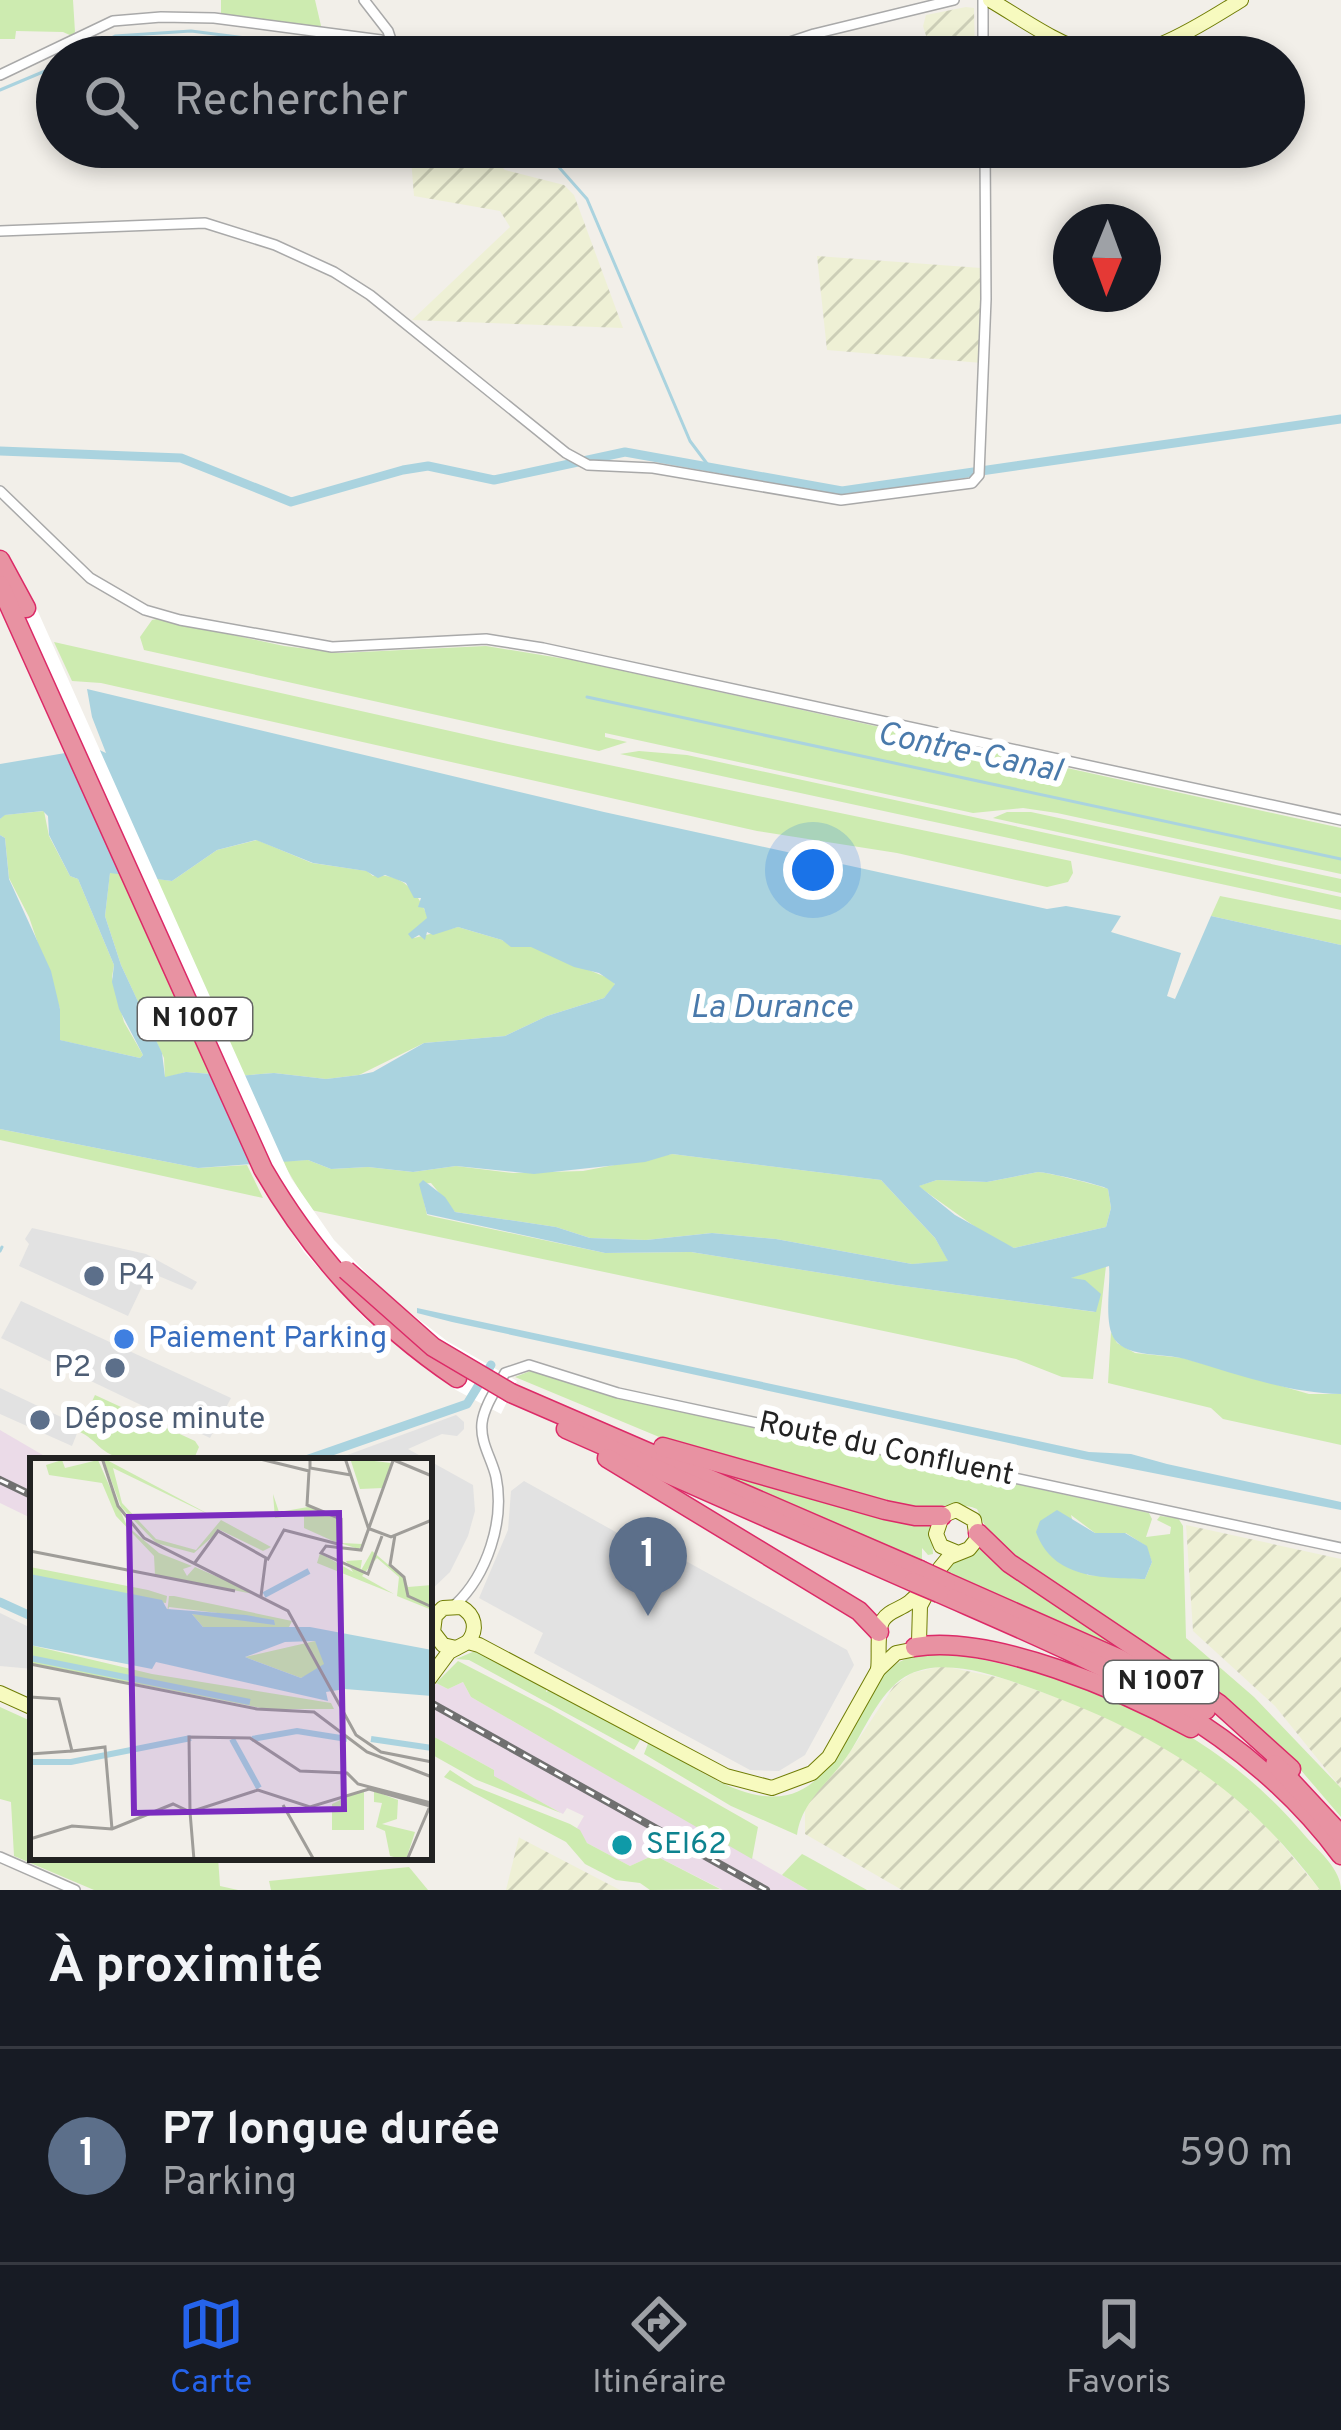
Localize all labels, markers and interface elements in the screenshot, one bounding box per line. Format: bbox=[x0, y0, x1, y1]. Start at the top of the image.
search box bbox=[36, 36, 1305, 168]
icon: search bbox=[78, 69, 144, 135]
text: Rechercher bbox=[174, 74, 408, 131]
north arrow bbox=[1053, 204, 1161, 312]
water label: Contre-Canal bbox=[873, 714, 1067, 794]
your location bbox=[783, 840, 843, 900]
water label: La Durance bbox=[690, 988, 853, 1030]
road number: N 1007 bbox=[138, 998, 252, 1040]
place label: P4 bbox=[118, 1258, 155, 1295]
marker: P4 bbox=[81, 1263, 107, 1289]
place label: Paiement Parking bbox=[148, 1321, 387, 1358]
marker: Paiement Parking bbox=[111, 1326, 137, 1352]
place label: P2 bbox=[54, 1350, 91, 1387]
marker: P2 bbox=[102, 1355, 128, 1381]
place label: Dépose minute bbox=[64, 1402, 265, 1439]
street label: Route du Confluent bbox=[755, 1405, 1017, 1495]
marker: Dépose minute bbox=[27, 1407, 53, 1433]
inset map bbox=[30, 1458, 432, 1860]
pin: 1 bbox=[609, 1517, 687, 1616]
road number: N 1007 bbox=[1104, 1661, 1218, 1703]
place label: SEI62 bbox=[646, 1827, 727, 1864]
marker: SEI62 bbox=[609, 1832, 635, 1858]
text: À proximité bbox=[48, 1936, 323, 2001]
text: P7 longue durée bbox=[162, 2103, 500, 2160]
text: 1 bbox=[79, 2131, 95, 2180]
text: 590 m bbox=[1179, 2131, 1293, 2180]
text: Parking bbox=[162, 2160, 297, 2209]
tab: Carte bbox=[170, 2291, 252, 2405]
tab: Itinéraire bbox=[592, 2291, 726, 2405]
tab: Favoris bbox=[1066, 2291, 1171, 2405]

